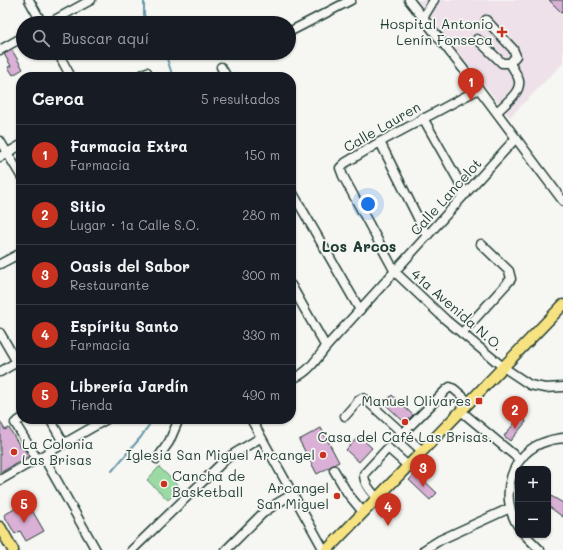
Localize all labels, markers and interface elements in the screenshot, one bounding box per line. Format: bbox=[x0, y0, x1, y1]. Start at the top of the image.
place label: Hospital Antonio Lenín Fonseca bbox=[380, 14, 493, 49]
search box bbox=[16, 16, 296, 60]
marker: Hospital Antonio Lenín Fonseca bbox=[496, 26, 508, 38]
icon: search bbox=[30, 27, 52, 49]
text: Buscar aquí bbox=[62, 28, 149, 48]
pin: 1 bbox=[458, 68, 484, 101]
text: Cerca bbox=[32, 87, 84, 109]
text: 5 resultados bbox=[201, 90, 280, 107]
street label: Calle Lauren bbox=[340, 97, 424, 156]
text: Farmacia Extra bbox=[70, 136, 188, 156]
text: 1 bbox=[42, 146, 48, 163]
text: 150 m bbox=[244, 146, 280, 163]
street label: Calle Lancelot bbox=[406, 154, 485, 239]
text: Farmacia bbox=[70, 156, 130, 173]
your location bbox=[358, 194, 378, 214]
text: Sitio bbox=[70, 196, 105, 216]
text: 2 bbox=[41, 206, 49, 223]
text: 280 m bbox=[242, 206, 280, 223]
text: Lugar · 1a Calle S.O. bbox=[70, 216, 200, 233]
district label: Los Arcos bbox=[322, 236, 396, 256]
text: Oasis del Sabor bbox=[70, 256, 190, 276]
street label: 41a Avenida N.O. bbox=[407, 264, 507, 355]
text: 3 bbox=[41, 266, 49, 283]
text: 300 m bbox=[242, 266, 280, 283]
text: Restaurante bbox=[70, 276, 149, 293]
text: Espíritu Santo bbox=[70, 316, 178, 336]
text: 4 bbox=[41, 326, 49, 343]
text: 330 m bbox=[242, 326, 280, 343]
text: Farmacia bbox=[70, 336, 130, 353]
text: Librería Jardín bbox=[70, 376, 188, 396]
text: 5 bbox=[41, 386, 49, 403]
text: 490 m bbox=[242, 386, 280, 403]
place label: Manuel Olivares bbox=[362, 391, 471, 410]
text: Tienda bbox=[70, 396, 113, 413]
marker: Manuel Olivares bbox=[474, 396, 484, 406]
pin: 2 bbox=[502, 396, 528, 429]
marker: Casa del Café Las Brisas. bbox=[400, 417, 410, 427]
place label: Casa del Café Las Brisas. bbox=[318, 427, 492, 446]
place label: La Colonia Las Brisas bbox=[22, 434, 93, 469]
place label: Iglesia San Miguel Arcangel bbox=[126, 445, 315, 464]
marker: La Colonia Las Brisas bbox=[9, 447, 19, 457]
marker: Iglesia San Miguel Arcangel bbox=[318, 450, 328, 460]
pin: 3 bbox=[410, 454, 436, 487]
place label: Cancha de Basketball bbox=[172, 466, 245, 501]
map controls bbox=[515, 466, 551, 538]
button: + bbox=[515, 466, 551, 502]
place label: Arcangel San Miguel bbox=[257, 478, 329, 513]
marker: Cancha de Basketball bbox=[159, 479, 169, 489]
pin: 5 bbox=[11, 490, 37, 523]
marker: Arcangel San Miguel bbox=[332, 491, 342, 501]
pin: 4 bbox=[375, 493, 401, 526]
button: − bbox=[515, 502, 551, 538]

